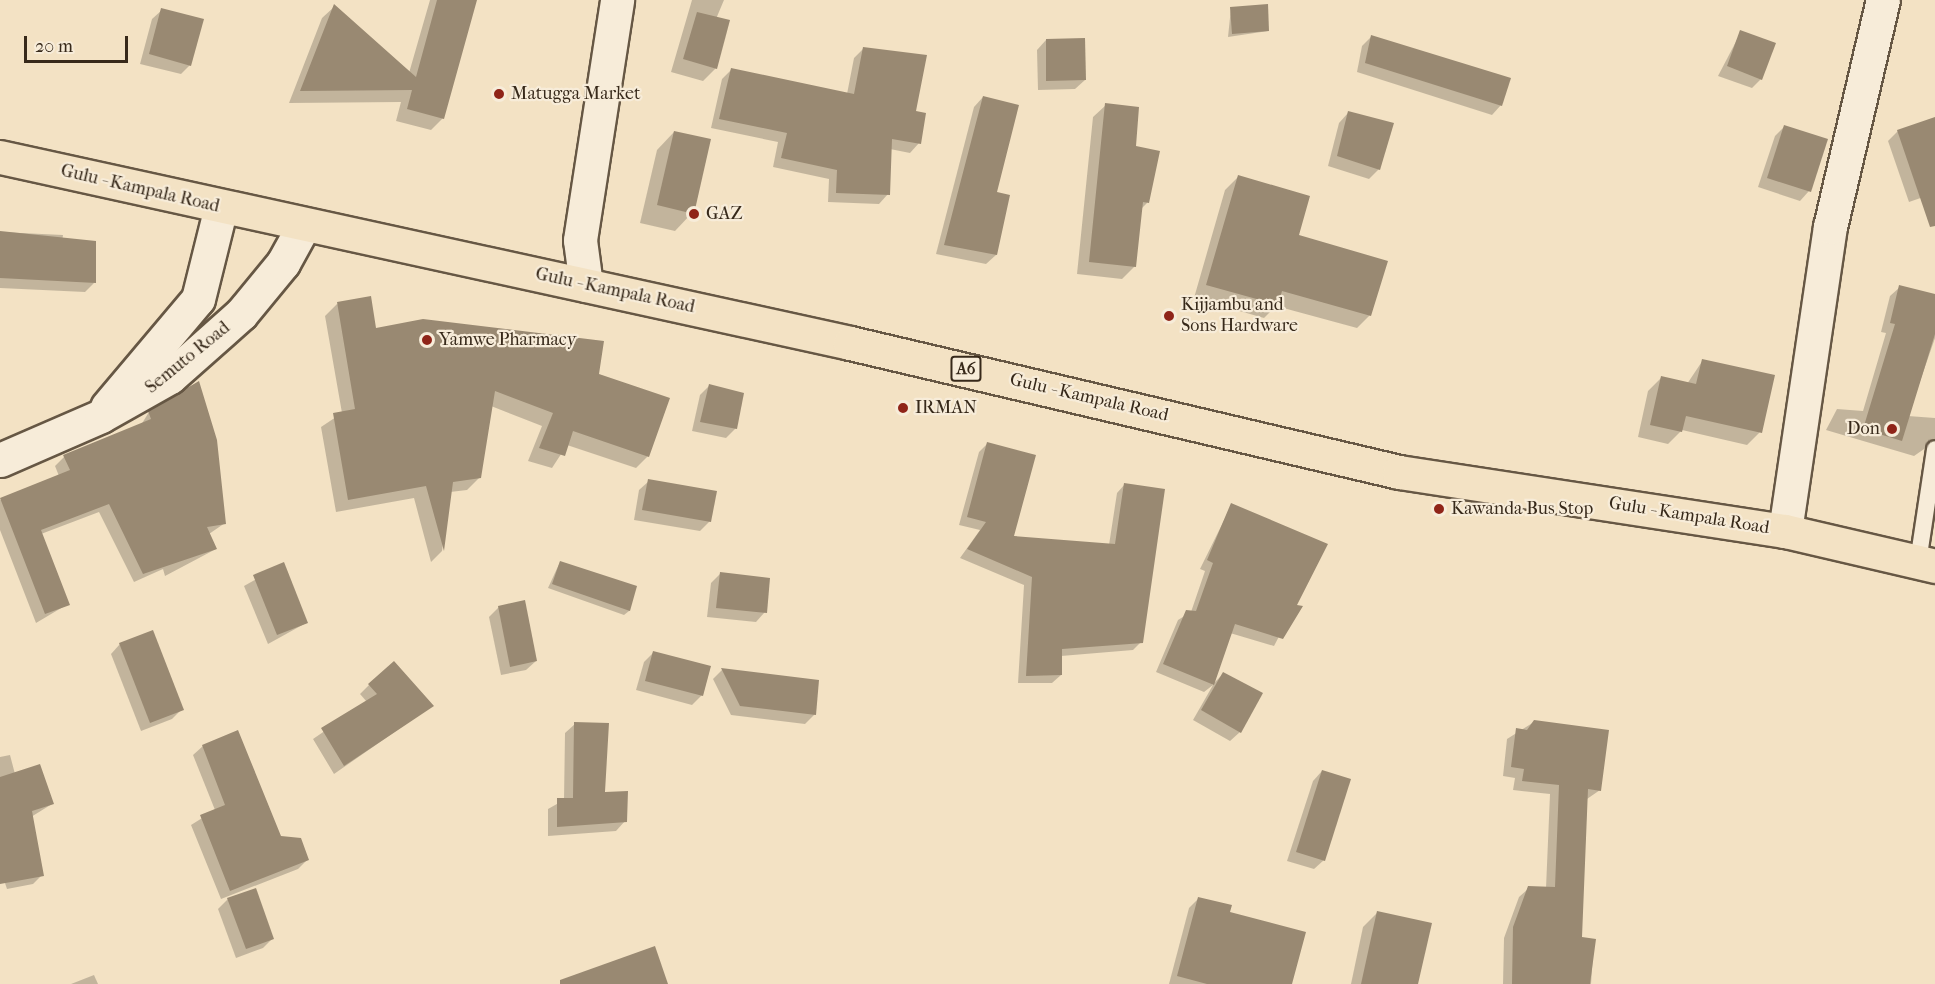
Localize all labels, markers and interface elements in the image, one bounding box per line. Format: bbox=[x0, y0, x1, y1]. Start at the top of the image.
scale bar bbox=[27, 24, 130, 62]
text: 20 m bbox=[35, 36, 73, 57]
place label: Matugga Market bbox=[511, 83, 640, 105]
marker: Matugga Market bbox=[492, 87, 506, 101]
street label: Gulu - Kampala Road bbox=[59, 160, 221, 218]
place label: GAZ bbox=[706, 203, 743, 225]
marker: GAZ bbox=[687, 207, 701, 221]
street label: Gulu - Kampala Road bbox=[533, 264, 697, 318]
place label: Kijjambu and Sons Hardware bbox=[1181, 295, 1298, 338]
marker: Kijjambu and Sons Hardware bbox=[1162, 309, 1176, 323]
street label: Semuto Road bbox=[141, 317, 235, 399]
place label: Yamwe Pharmacy bbox=[439, 329, 576, 351]
marker: Yamwe Pharmacy bbox=[420, 333, 434, 347]
road number: A6 bbox=[950, 356, 982, 382]
street label: Gulu - Kampala Road bbox=[1008, 369, 1170, 427]
place label: IRMAN bbox=[915, 397, 977, 419]
marker: IRMAN bbox=[896, 401, 910, 415]
place label: Don bbox=[1847, 418, 1880, 440]
marker: Don bbox=[1885, 422, 1899, 436]
street label: Gulu - Kampala Road bbox=[1607, 493, 1771, 539]
place label: Kawanda Bus Stop bbox=[1451, 498, 1593, 520]
marker: Kawanda Bus Stop bbox=[1432, 502, 1446, 516]

